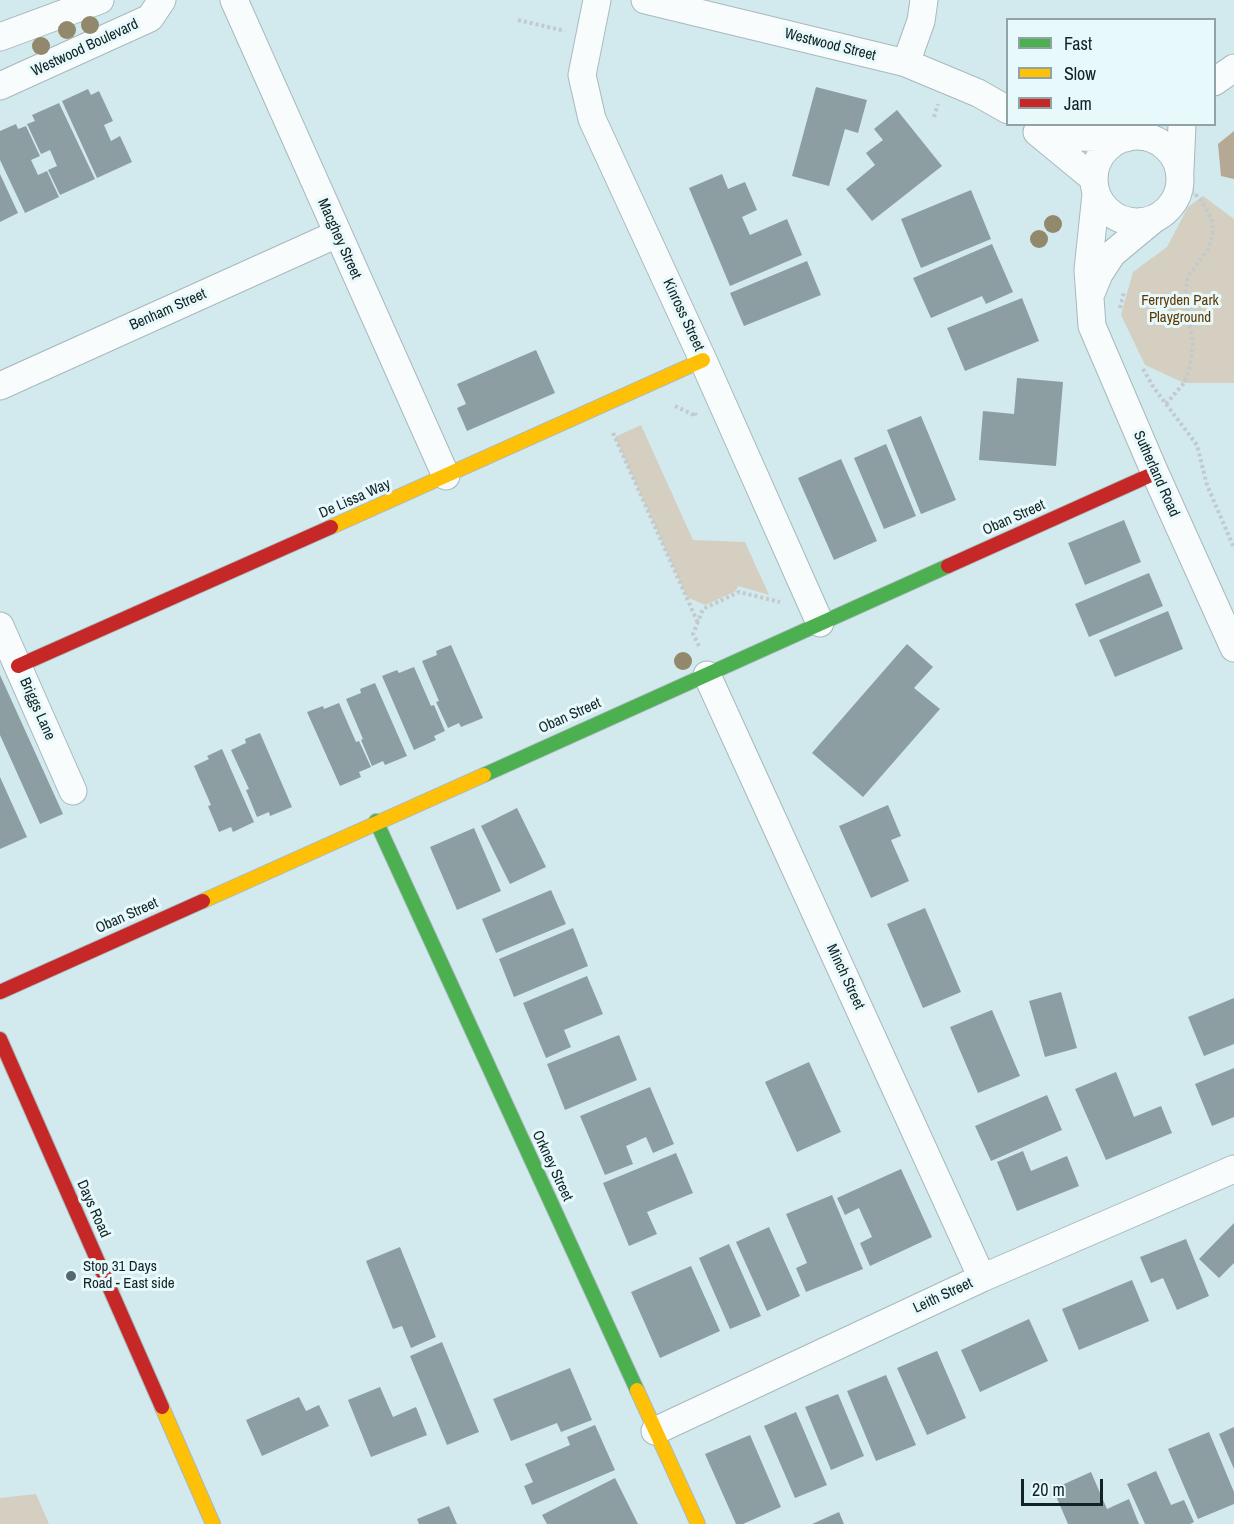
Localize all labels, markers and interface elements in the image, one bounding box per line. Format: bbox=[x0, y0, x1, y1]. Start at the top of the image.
street label: Westwood Boulevard bbox=[29, 15, 141, 81]
legend bbox=[1006, 18, 1216, 126]
street label: Westwood Street bbox=[782, 25, 878, 65]
text: Fast bbox=[1064, 31, 1092, 56]
text: Slow bbox=[1064, 61, 1096, 86]
text: Jam bbox=[1064, 91, 1092, 116]
street label: Macghey Street bbox=[313, 196, 365, 282]
street label: Kinross Street bbox=[658, 276, 708, 354]
street label: Benham Street bbox=[127, 285, 209, 335]
park label: Ferryden Park Playground bbox=[1141, 292, 1219, 327]
street label: Sutherland Road bbox=[1129, 428, 1183, 520]
street label: De Lissa Way bbox=[317, 475, 393, 523]
street label: Oban Street bbox=[980, 496, 1048, 540]
street label: Briggs Lane bbox=[15, 675, 59, 743]
street label: Oban Street bbox=[536, 694, 604, 738]
street label: Oban Street bbox=[93, 894, 161, 938]
street label: Minch Street bbox=[822, 942, 868, 1012]
street label: Orkney Street bbox=[528, 1128, 576, 1204]
street label: Days Road bbox=[72, 1178, 114, 1240]
place label: Stop 31 Days Road - East side bbox=[83, 1258, 175, 1293]
marker: Stop 31 Days Road - East side bbox=[64, 1269, 78, 1283]
street label: Leith Street bbox=[910, 1274, 976, 1318]
scale bar bbox=[1024, 1467, 1106, 1505]
text: 20 m bbox=[1032, 1477, 1065, 1502]

